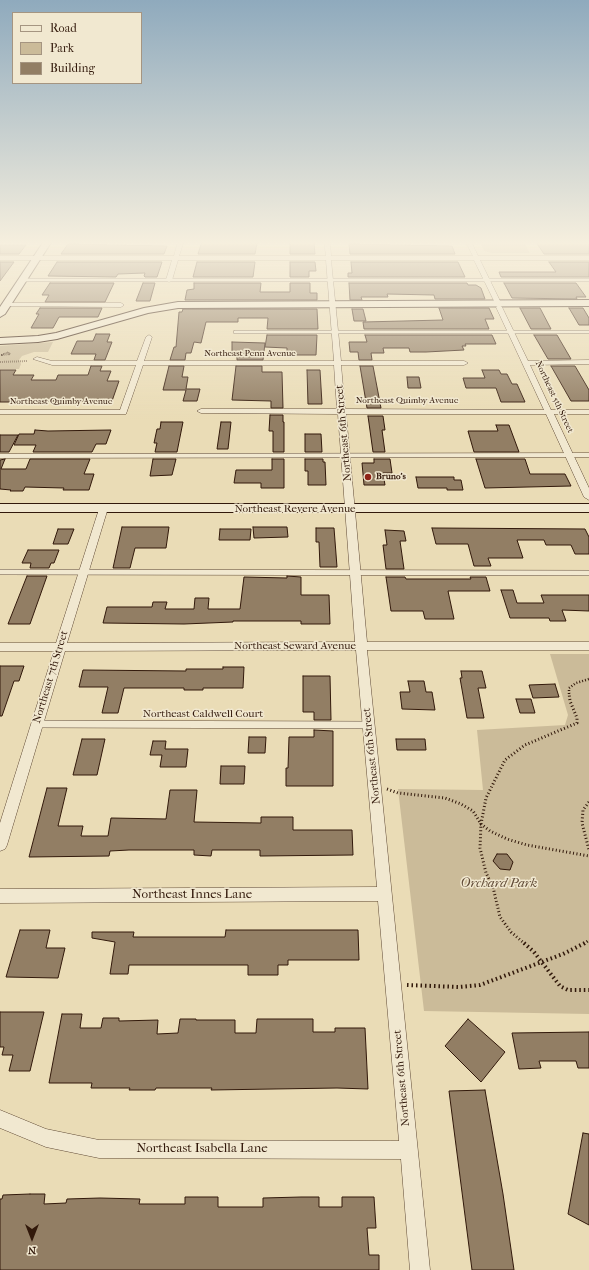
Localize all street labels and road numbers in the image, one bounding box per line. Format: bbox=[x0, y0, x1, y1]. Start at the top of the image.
street label: Northeast Penn Avenue bbox=[204, 349, 296, 359]
street label: Northeast 5th Street bbox=[533, 359, 575, 435]
street label: Northeast 6th Street bbox=[333, 384, 355, 482]
street label: Northeast Quimby Avenue bbox=[356, 396, 458, 406]
street label: Northeast Quimby Avenue bbox=[10, 397, 112, 407]
street label: Northeast Revere Avenue bbox=[234, 502, 356, 516]
street label: Northeast 7th Street bbox=[31, 629, 71, 725]
street label: Northeast Seward Avenue bbox=[234, 639, 356, 653]
street label: Northeast Caldwell Court bbox=[143, 707, 263, 721]
street label: Northeast 6th Street bbox=[360, 707, 384, 805]
street label: Northeast Innes Lane bbox=[132, 887, 252, 903]
street label: Northeast 6th Street bbox=[391, 1029, 413, 1127]
street label: Northeast Isabella Lane bbox=[136, 1141, 268, 1157]

